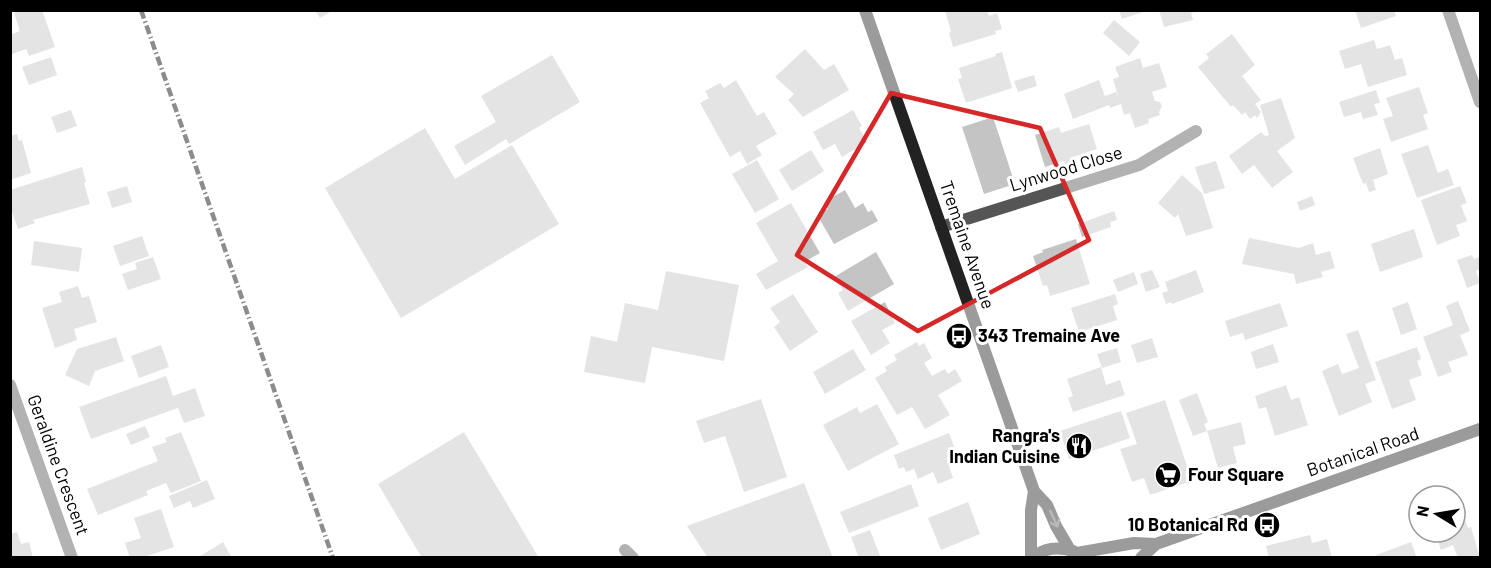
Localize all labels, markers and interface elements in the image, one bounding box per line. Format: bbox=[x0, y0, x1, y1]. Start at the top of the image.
street label: Lynwood Close bbox=[1007, 140, 1125, 196]
street label: Tremaine Avenue bbox=[936, 178, 1000, 312]
bus stop icon: 343 Tremaine Ave bbox=[944, 321, 974, 351]
place label: 343 Tremaine Ave bbox=[978, 324, 1120, 346]
street label: Geraldine Crescent bbox=[23, 391, 95, 538]
street label: Botanical Road bbox=[1304, 422, 1422, 481]
place label: Rangra's Indian Cuisine bbox=[949, 424, 1060, 467]
restaurant icon: Rangra's Indian Cuisine bbox=[1064, 431, 1094, 461]
supermarket icon: Four Square bbox=[1153, 460, 1183, 490]
place label: Four Square bbox=[1188, 463, 1284, 485]
north arrow bbox=[1407, 484, 1467, 544]
text: N bbox=[1411, 504, 1432, 518]
one-way arrow bbox=[1048, 510, 1060, 528]
bus stop icon: 10 Botanical Rd bbox=[1252, 510, 1282, 540]
place label: 10 Botanical Rd bbox=[1128, 513, 1248, 535]

